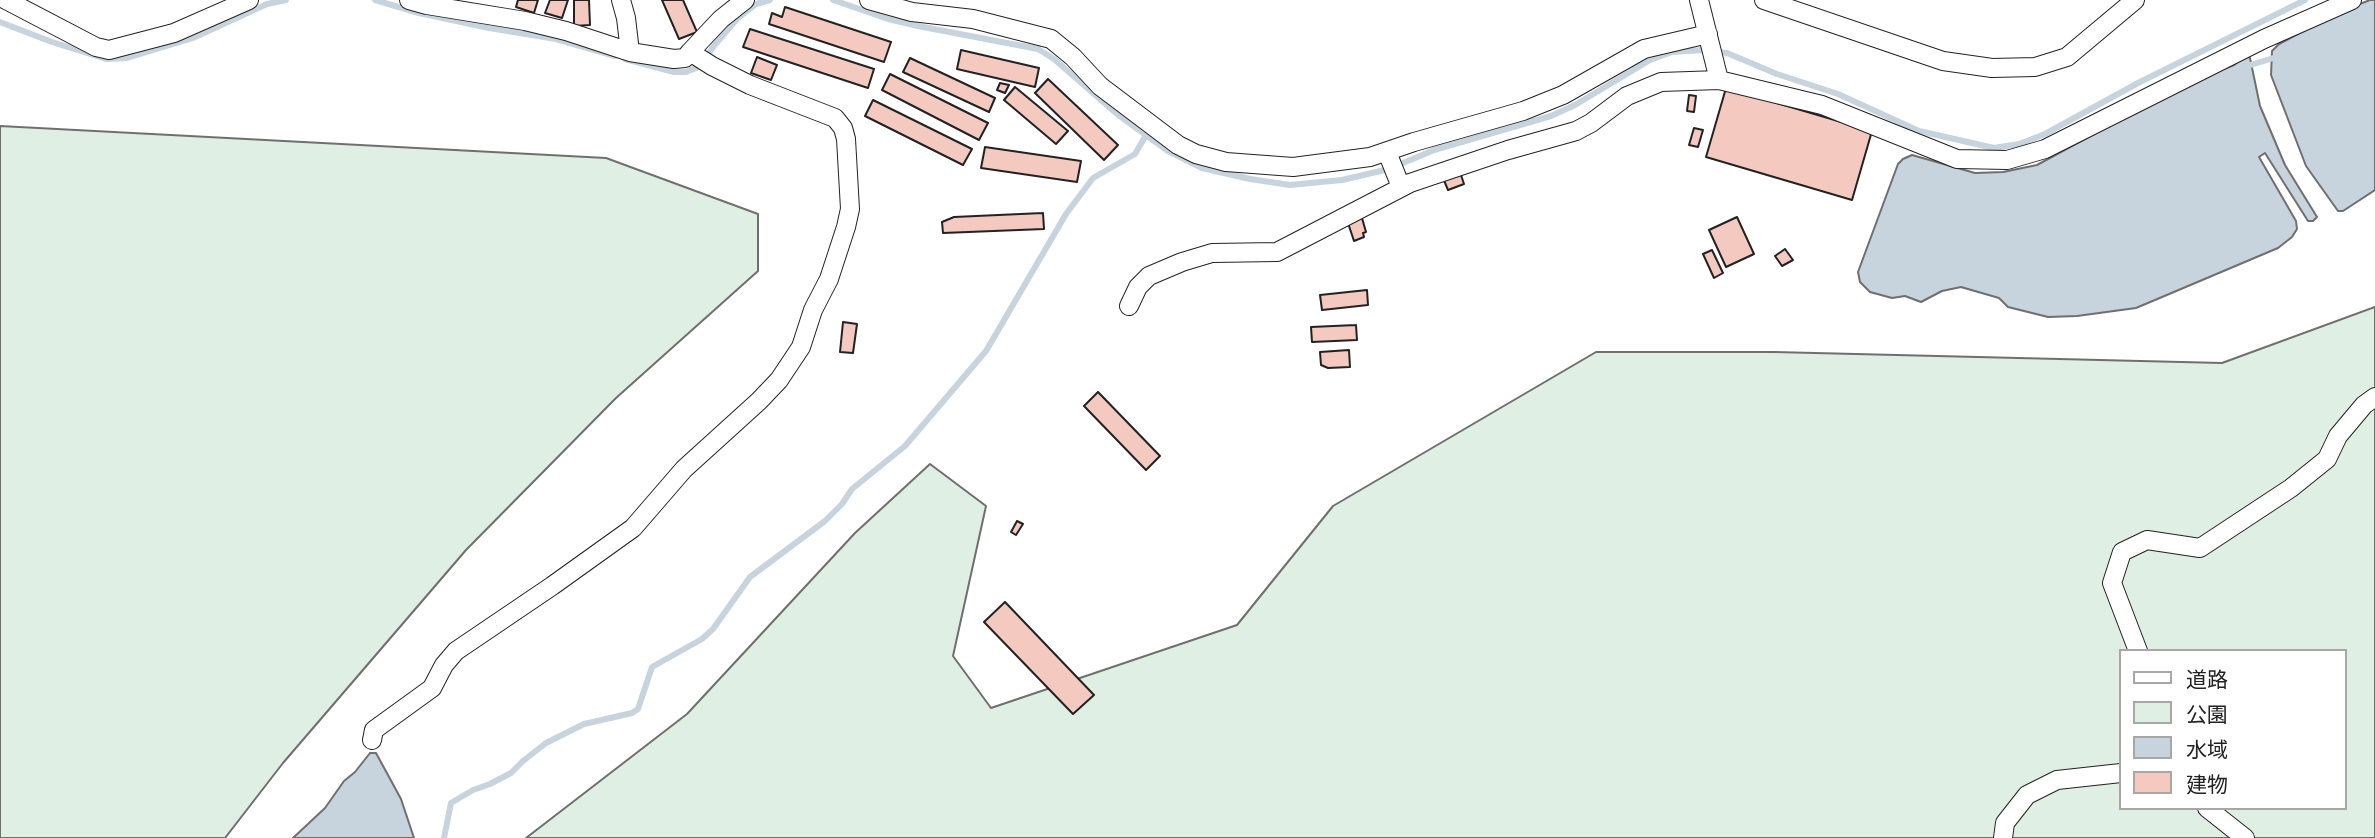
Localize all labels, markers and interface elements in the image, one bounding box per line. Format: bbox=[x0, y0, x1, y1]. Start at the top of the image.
legend bbox=[2120, 649, 2347, 810]
text: 道路 bbox=[2186, 668, 2228, 692]
text: 公園 bbox=[2186, 703, 2228, 727]
text: 水域 bbox=[2186, 738, 2228, 762]
text: 建物 bbox=[2186, 773, 2228, 797]

